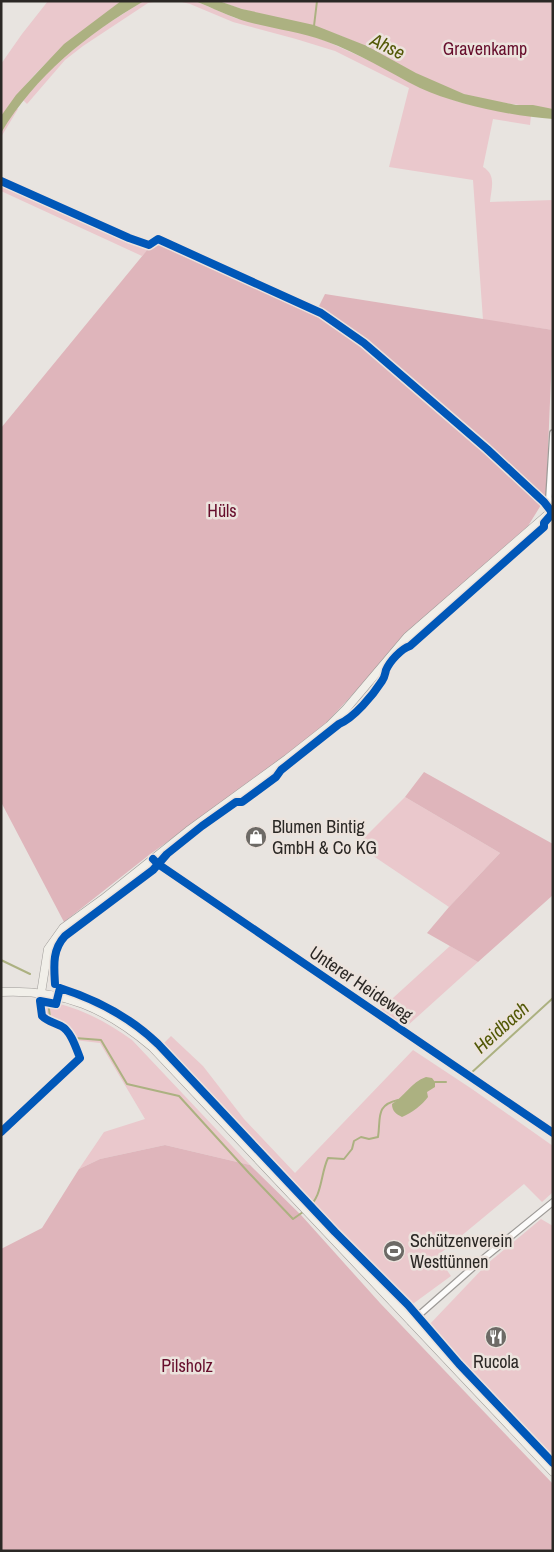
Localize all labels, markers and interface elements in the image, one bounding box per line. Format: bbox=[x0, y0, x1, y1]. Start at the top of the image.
water label: Ahse bbox=[365, 26, 410, 65]
park label: Gravenkamp bbox=[443, 36, 527, 61]
park label: Hüls bbox=[207, 498, 237, 523]
place label: Blumen Bintig GmbH & Co KG bbox=[272, 814, 377, 860]
shop icon: Blumen Bintig GmbH & Co KG bbox=[244, 825, 268, 849]
street label: Unterer Heideweg bbox=[305, 940, 419, 1028]
water label: Heidbach bbox=[468, 995, 534, 1059]
place label: Schützenverein Westtünnen bbox=[410, 1228, 513, 1274]
sports icon: Schützenverein Westtünnen bbox=[382, 1239, 406, 1263]
restaurant icon: Rucola bbox=[484, 1325, 508, 1349]
place label: Rucola bbox=[473, 1349, 519, 1374]
park label: Pilsholz bbox=[161, 1353, 213, 1378]

